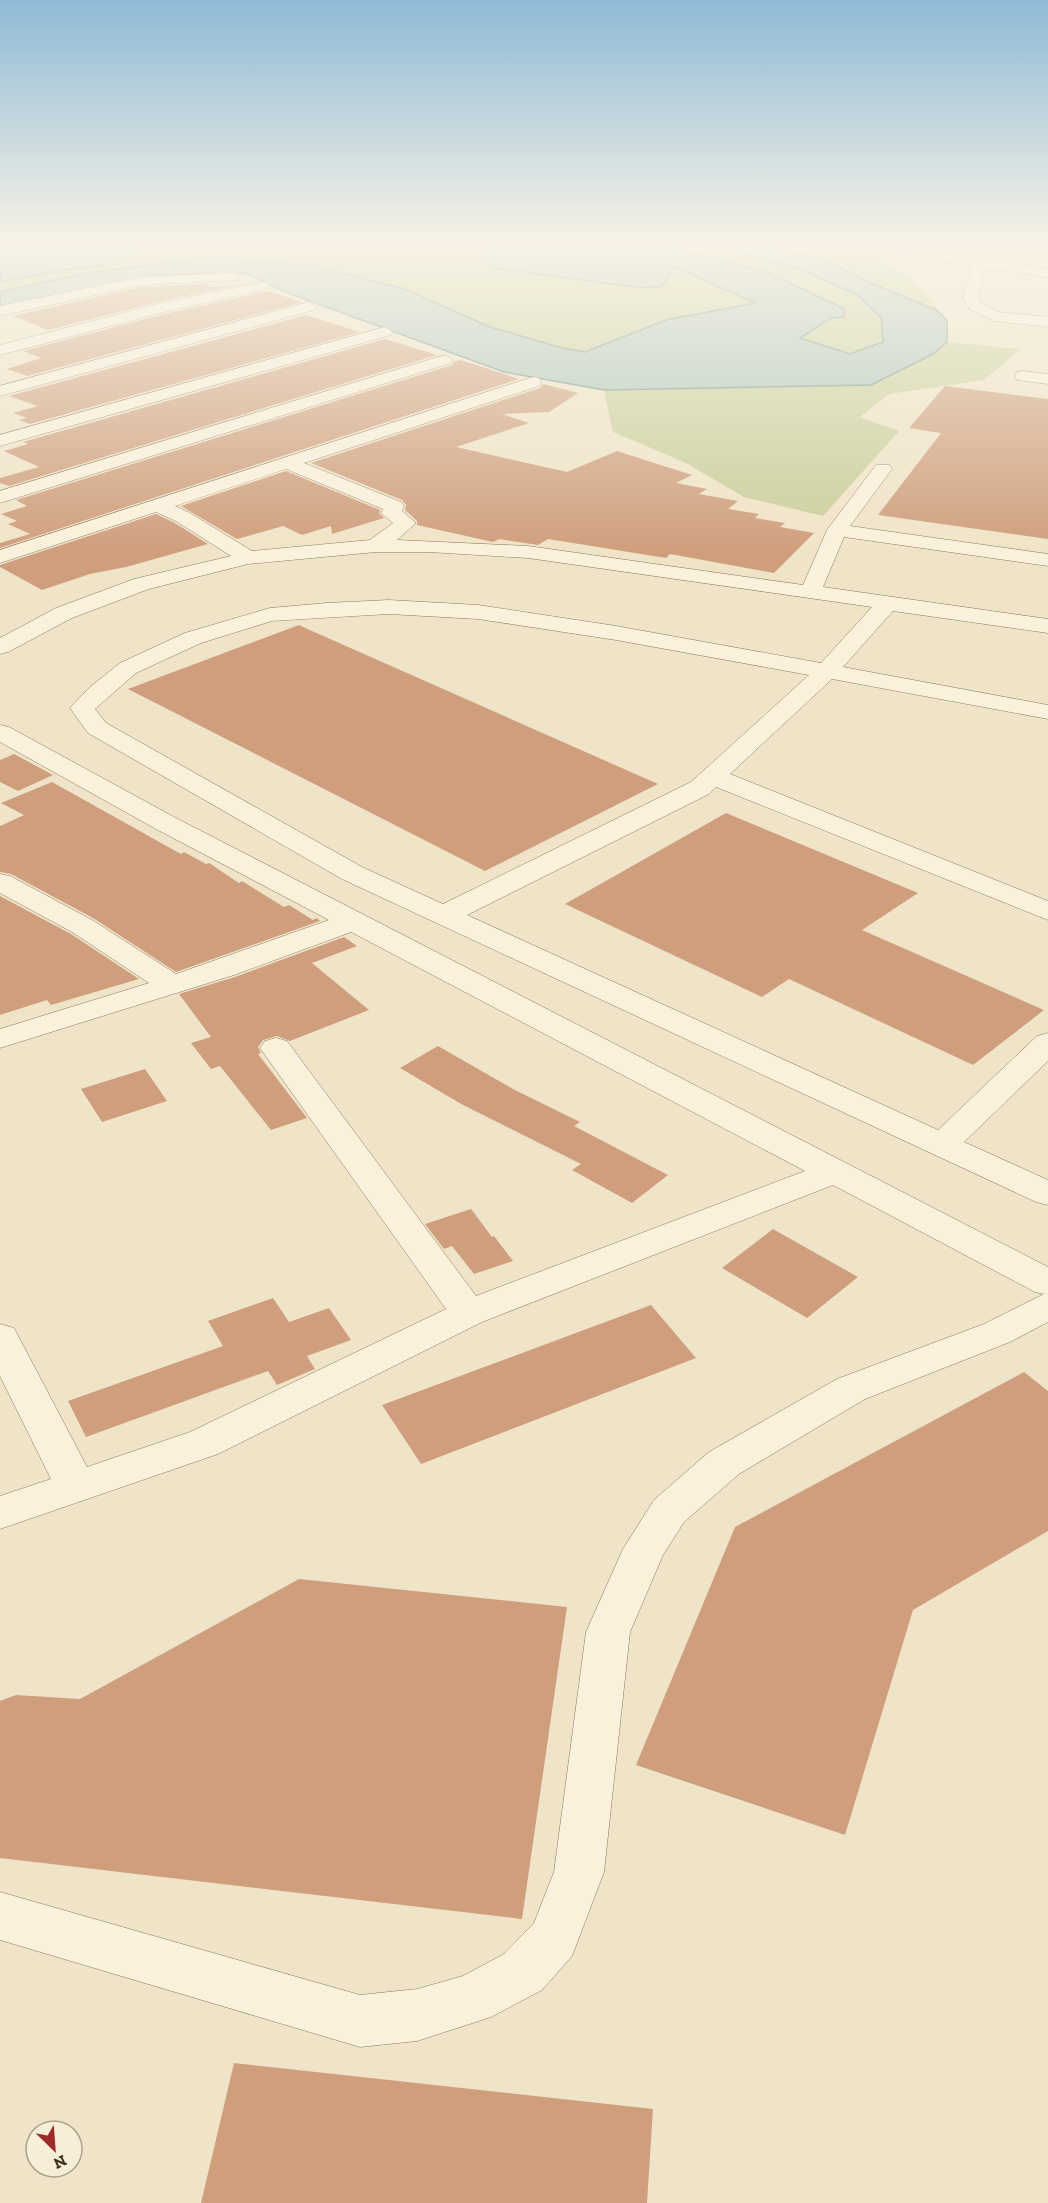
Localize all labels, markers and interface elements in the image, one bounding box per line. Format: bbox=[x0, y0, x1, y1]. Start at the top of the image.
north arrow bbox=[24, 2119, 84, 2179]
text: N bbox=[51, 2151, 70, 2173]

